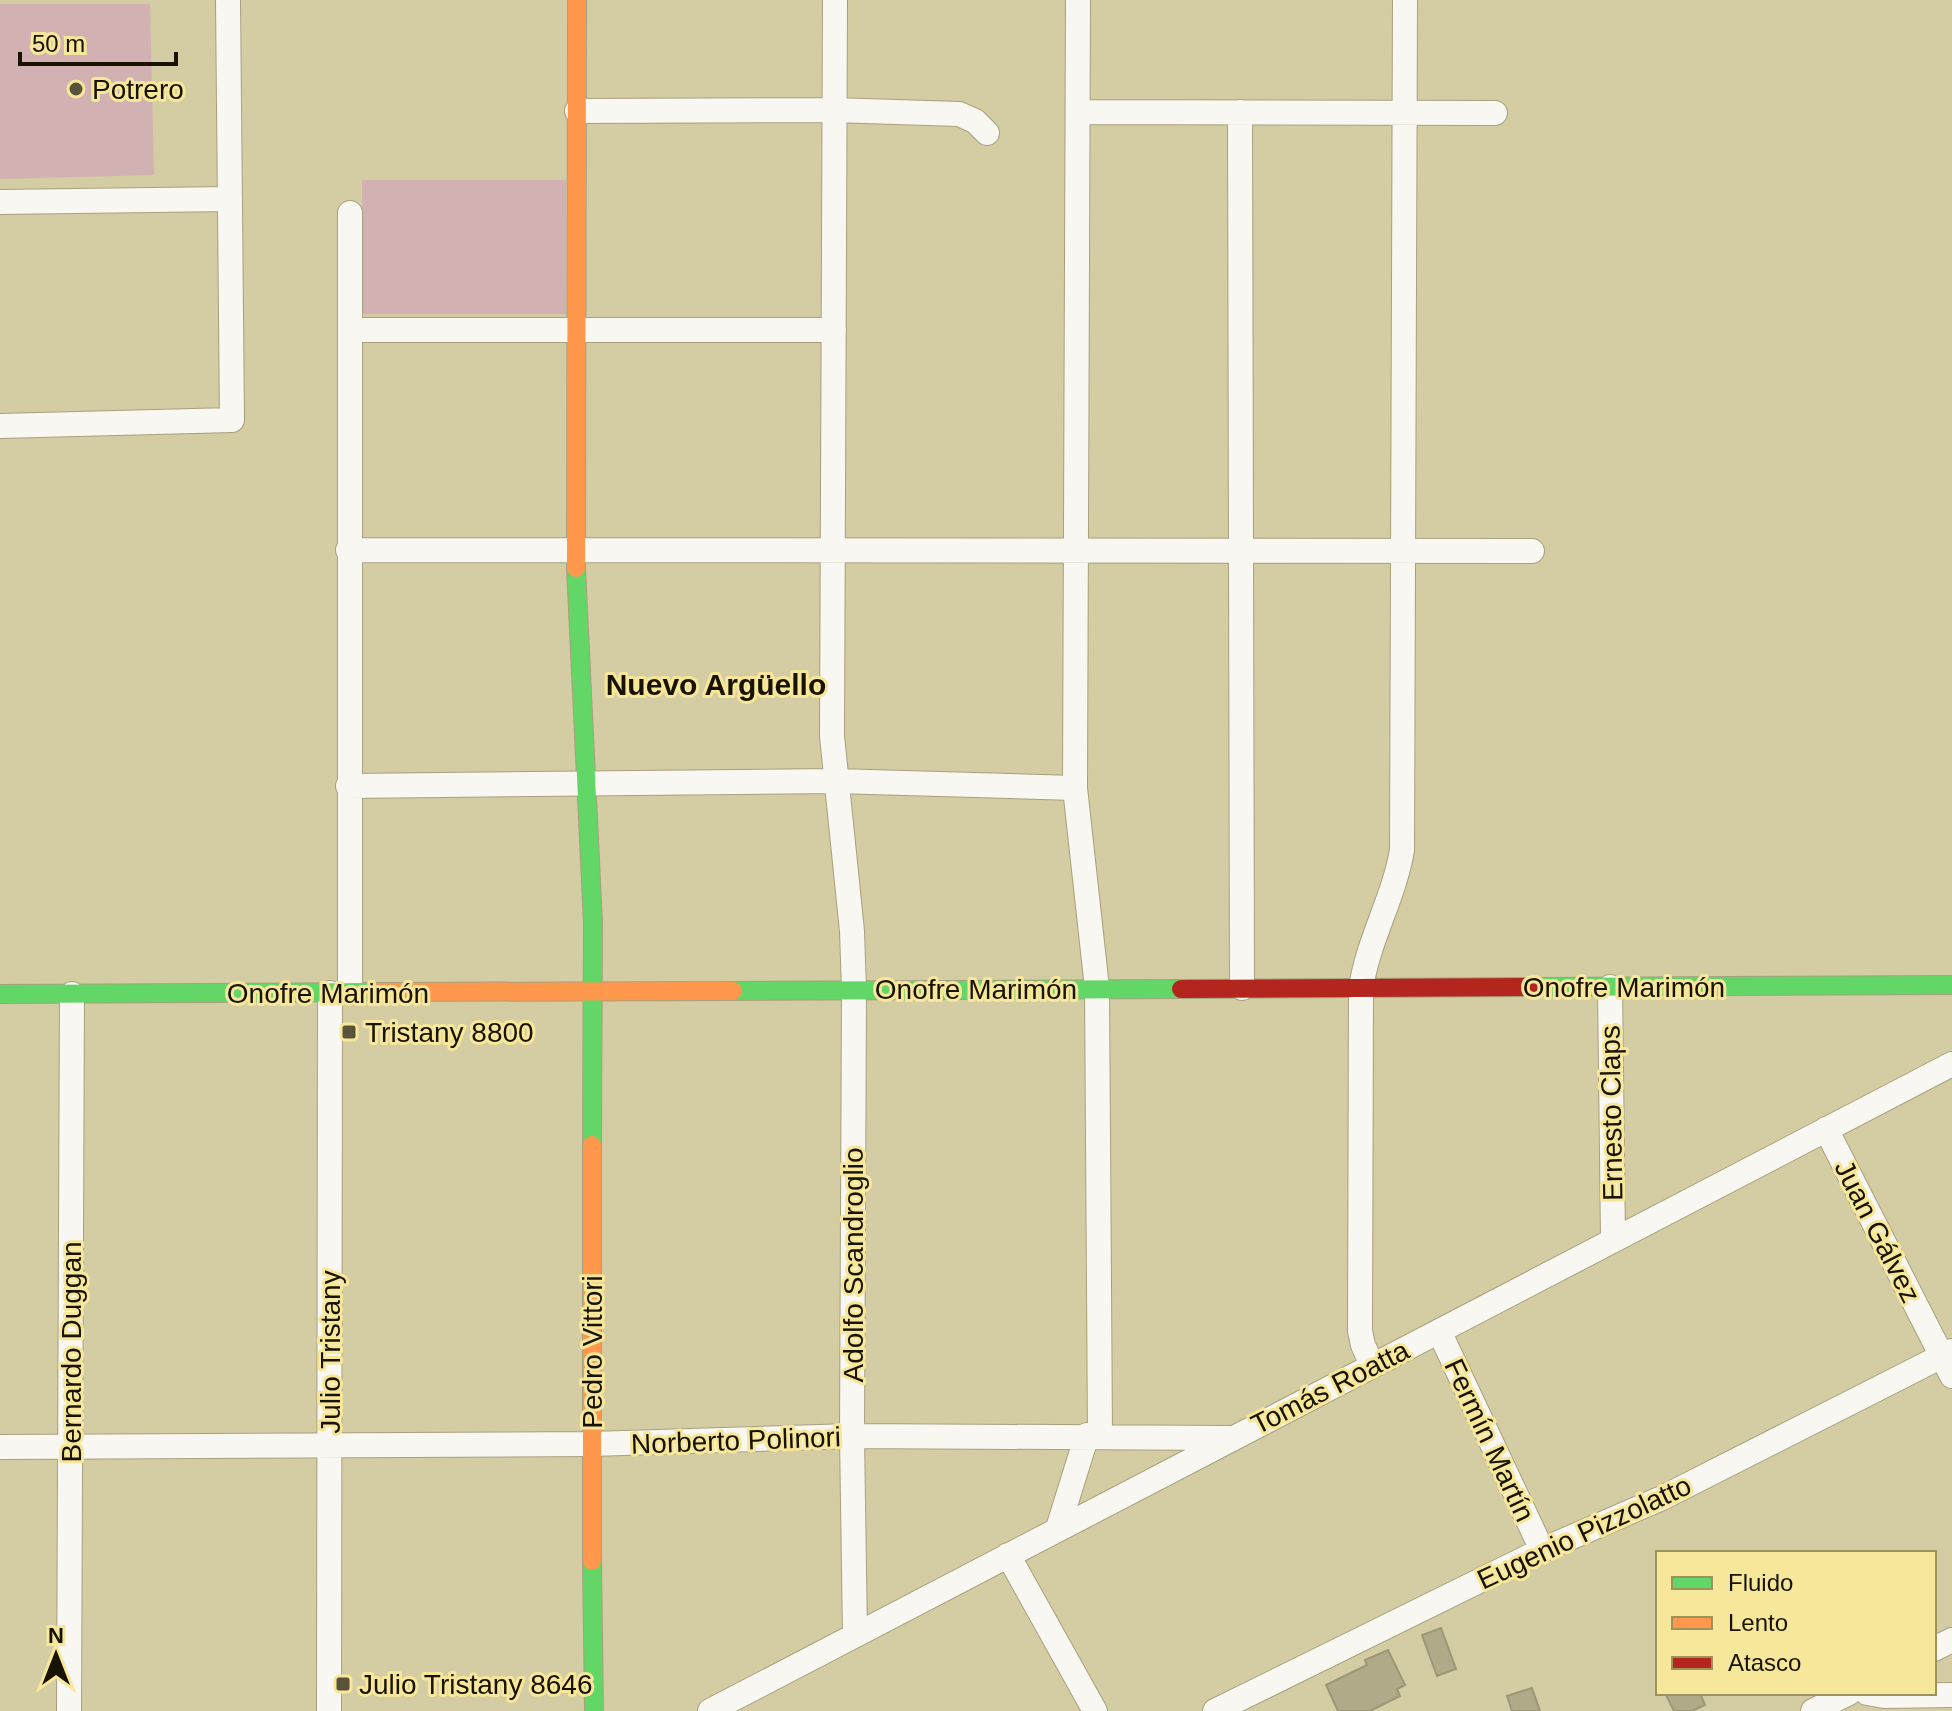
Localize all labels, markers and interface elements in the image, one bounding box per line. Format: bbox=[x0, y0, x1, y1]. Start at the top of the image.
scale bar bbox=[20, 16, 176, 66]
text: 50 m bbox=[32, 30, 85, 57]
place label: Potrero bbox=[92, 74, 184, 105]
marker: Potrero bbox=[67, 80, 85, 98]
district label: Nuevo Argüello bbox=[606, 668, 826, 701]
street label: Onofre Marimón bbox=[1523, 972, 1725, 1003]
street label: Onofre Marimón bbox=[875, 974, 1077, 1005]
street label: Onofre Marimón bbox=[227, 978, 429, 1009]
place label: Tristany 8800 bbox=[365, 1017, 534, 1048]
marker: Tristany 8800 bbox=[340, 1023, 358, 1041]
street label: Ernesto Claps bbox=[1594, 1025, 1629, 1201]
street label: Adolfo Scandroglio bbox=[838, 1147, 869, 1383]
street label: Juan Gálvez bbox=[1828, 1155, 1927, 1308]
street label: Bernardo Duggan bbox=[56, 1241, 87, 1463]
street label: Julio Tristany bbox=[315, 1270, 346, 1434]
street label: Pedro Vittori bbox=[577, 1275, 608, 1429]
street label: Tomás Roatta bbox=[1246, 1334, 1415, 1440]
street label: Fermín Martín bbox=[1438, 1354, 1541, 1526]
street label: Norberto Polinori bbox=[630, 1421, 842, 1460]
street label: Eugenio Pizzolatto bbox=[1473, 1469, 1696, 1596]
legend bbox=[1656, 1551, 1936, 1695]
text: Fluido bbox=[1728, 1569, 1793, 1596]
text: Lento bbox=[1728, 1609, 1788, 1636]
north arrow bbox=[16, 1615, 96, 1695]
text: N bbox=[48, 1623, 64, 1648]
text: Atasco bbox=[1728, 1649, 1801, 1676]
place label: Julio Tristany 8646 bbox=[359, 1669, 592, 1700]
marker: Julio Tristany 8646 bbox=[334, 1675, 352, 1693]

